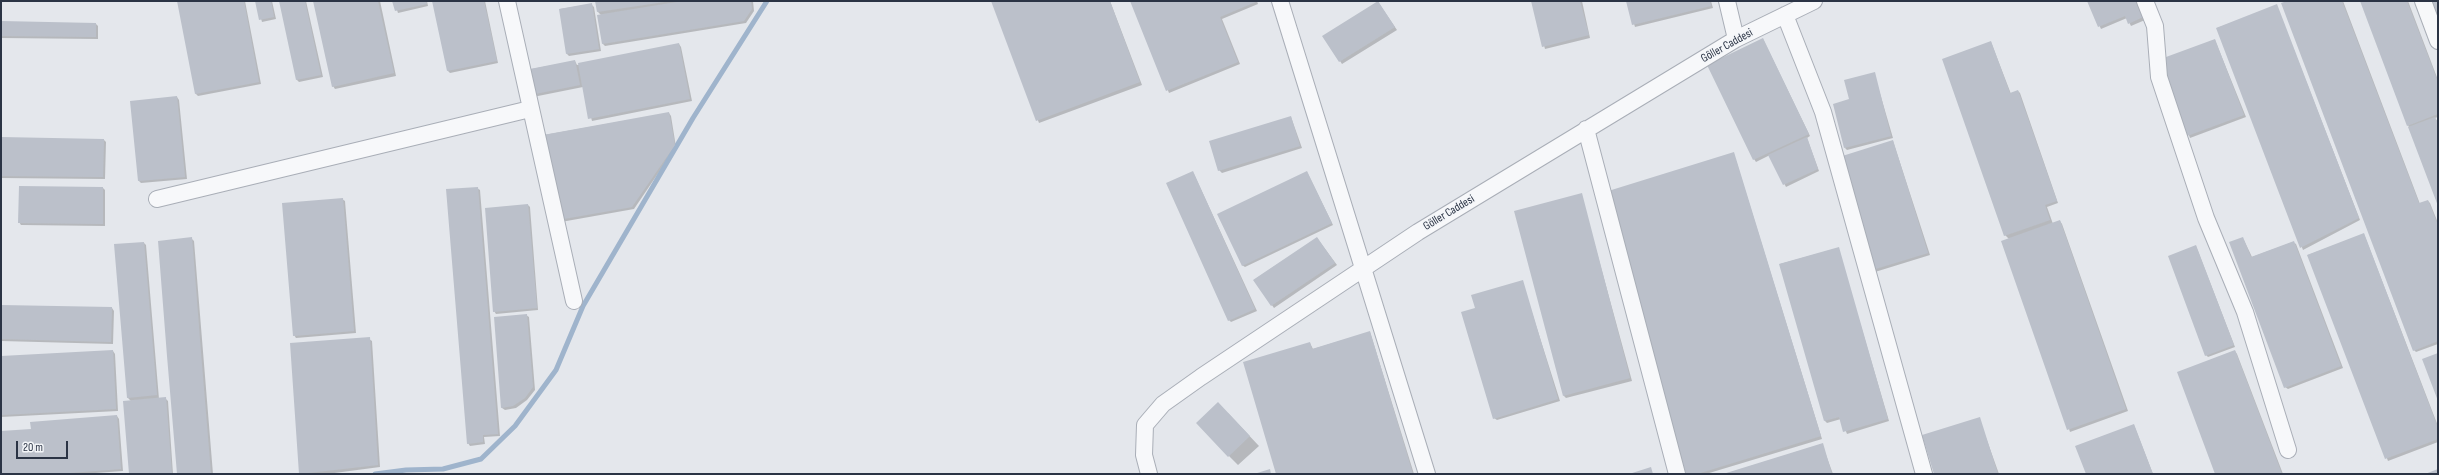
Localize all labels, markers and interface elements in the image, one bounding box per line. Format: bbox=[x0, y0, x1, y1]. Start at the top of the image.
street label: Göller Caddesi bbox=[1698, 26, 1756, 66]
street label: Göller Caddesi bbox=[1421, 192, 1477, 234]
scale bar bbox=[18, 433, 70, 459]
text: 20 m bbox=[23, 440, 43, 455]

